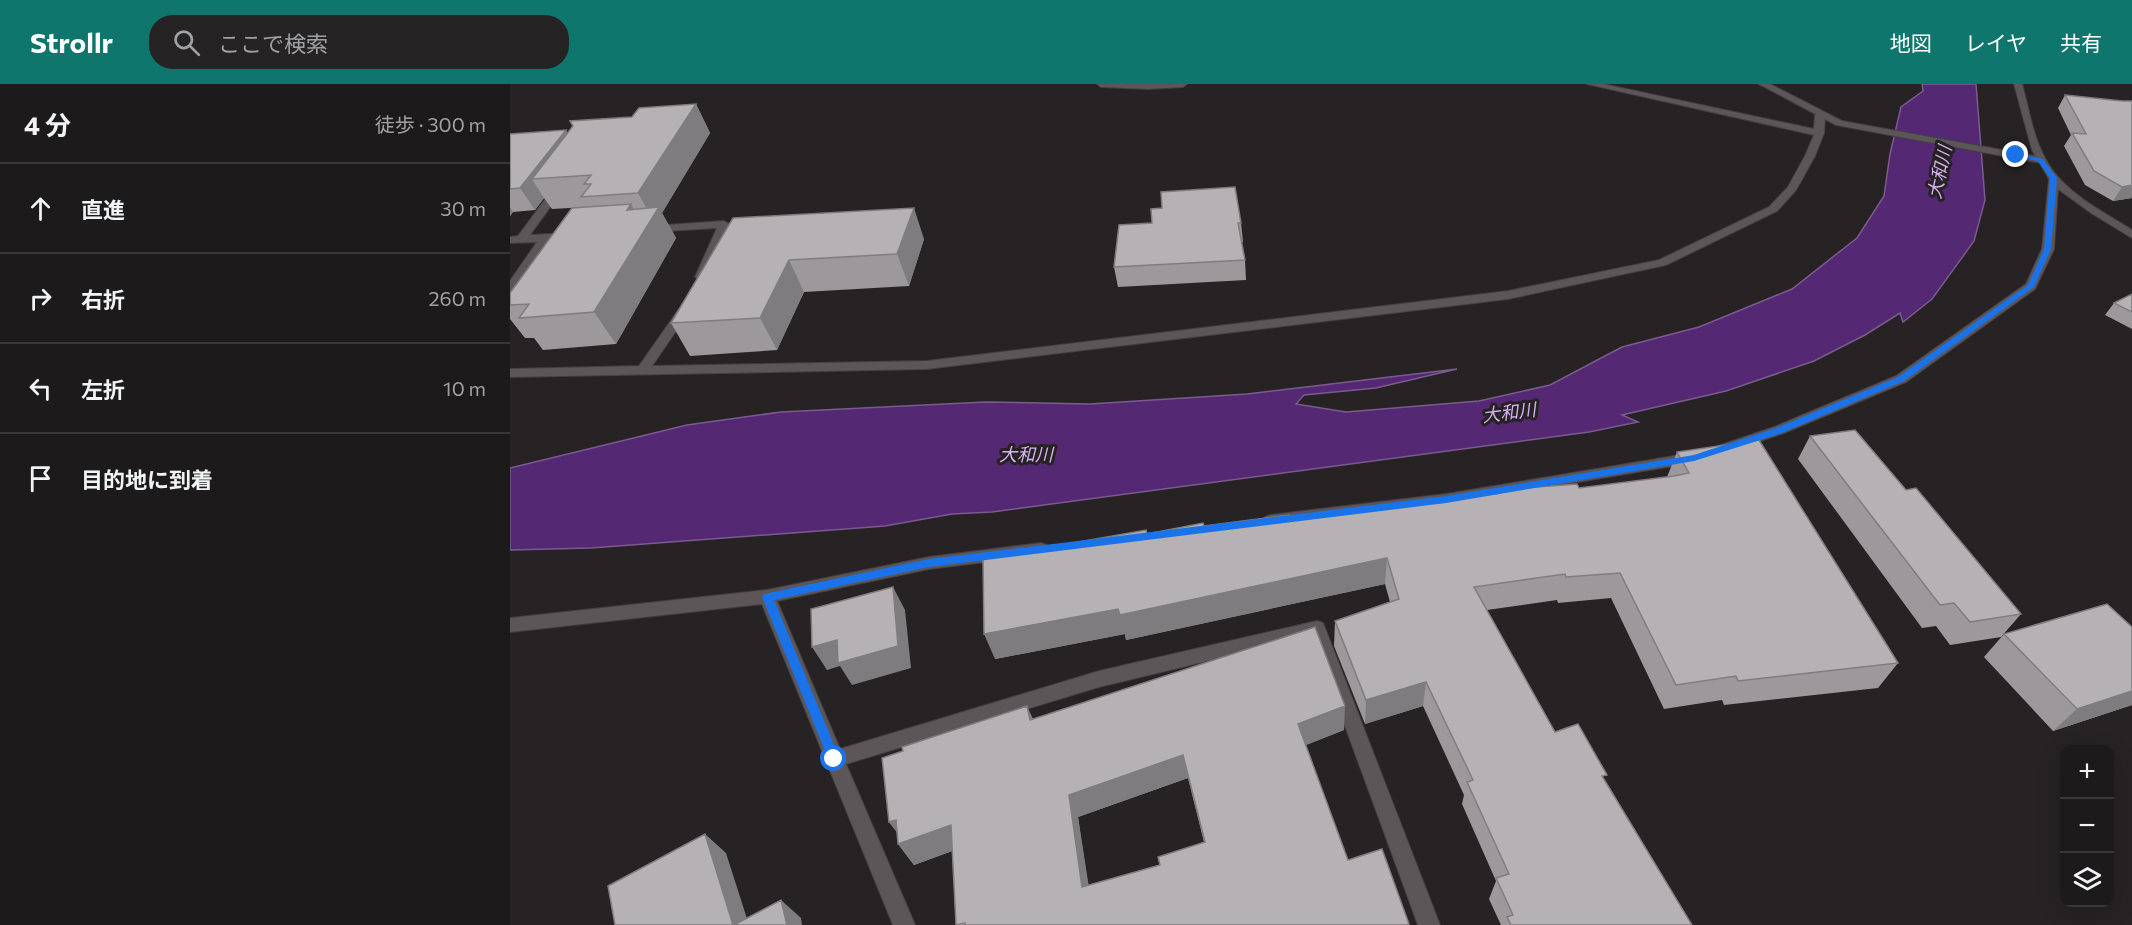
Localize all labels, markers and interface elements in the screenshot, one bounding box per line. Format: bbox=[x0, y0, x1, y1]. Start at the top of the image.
search box bbox=[149, 15, 569, 69]
text: Strollr bbox=[30, 25, 113, 59]
icon: search bbox=[170, 26, 203, 59]
text: ここで検索 bbox=[218, 30, 328, 57]
text: 地図 bbox=[1890, 30, 1932, 55]
text: レイヤ bbox=[1965, 30, 2027, 55]
text: 共有 bbox=[2060, 30, 2102, 55]
text: 4 分 bbox=[24, 109, 71, 140]
text: 徒歩 · 300 m bbox=[375, 112, 486, 136]
water label: 大和川 bbox=[1923, 141, 1956, 201]
route end bbox=[2002, 141, 2028, 167]
icon: ahead bbox=[24, 192, 57, 225]
text: 直進 bbox=[81, 196, 125, 223]
text: 30 m bbox=[440, 196, 486, 220]
icon: right bbox=[24, 282, 57, 315]
text: 右折 bbox=[81, 286, 125, 313]
text: 260 m bbox=[428, 286, 486, 310]
icon: left bbox=[24, 372, 57, 405]
text: 左折 bbox=[81, 376, 125, 403]
text: 10 m bbox=[443, 376, 486, 400]
water label: 大和川 bbox=[1481, 398, 1539, 426]
water label: 大和川 bbox=[999, 443, 1055, 465]
icon: arrive bbox=[24, 462, 57, 495]
text: 目的地に到着 bbox=[81, 466, 213, 493]
route start bbox=[820, 745, 846, 771]
map controls bbox=[2060, 745, 2114, 907]
button: + bbox=[2060, 745, 2114, 799]
button: − bbox=[2060, 799, 2114, 853]
button: layers bbox=[2060, 853, 2114, 907]

